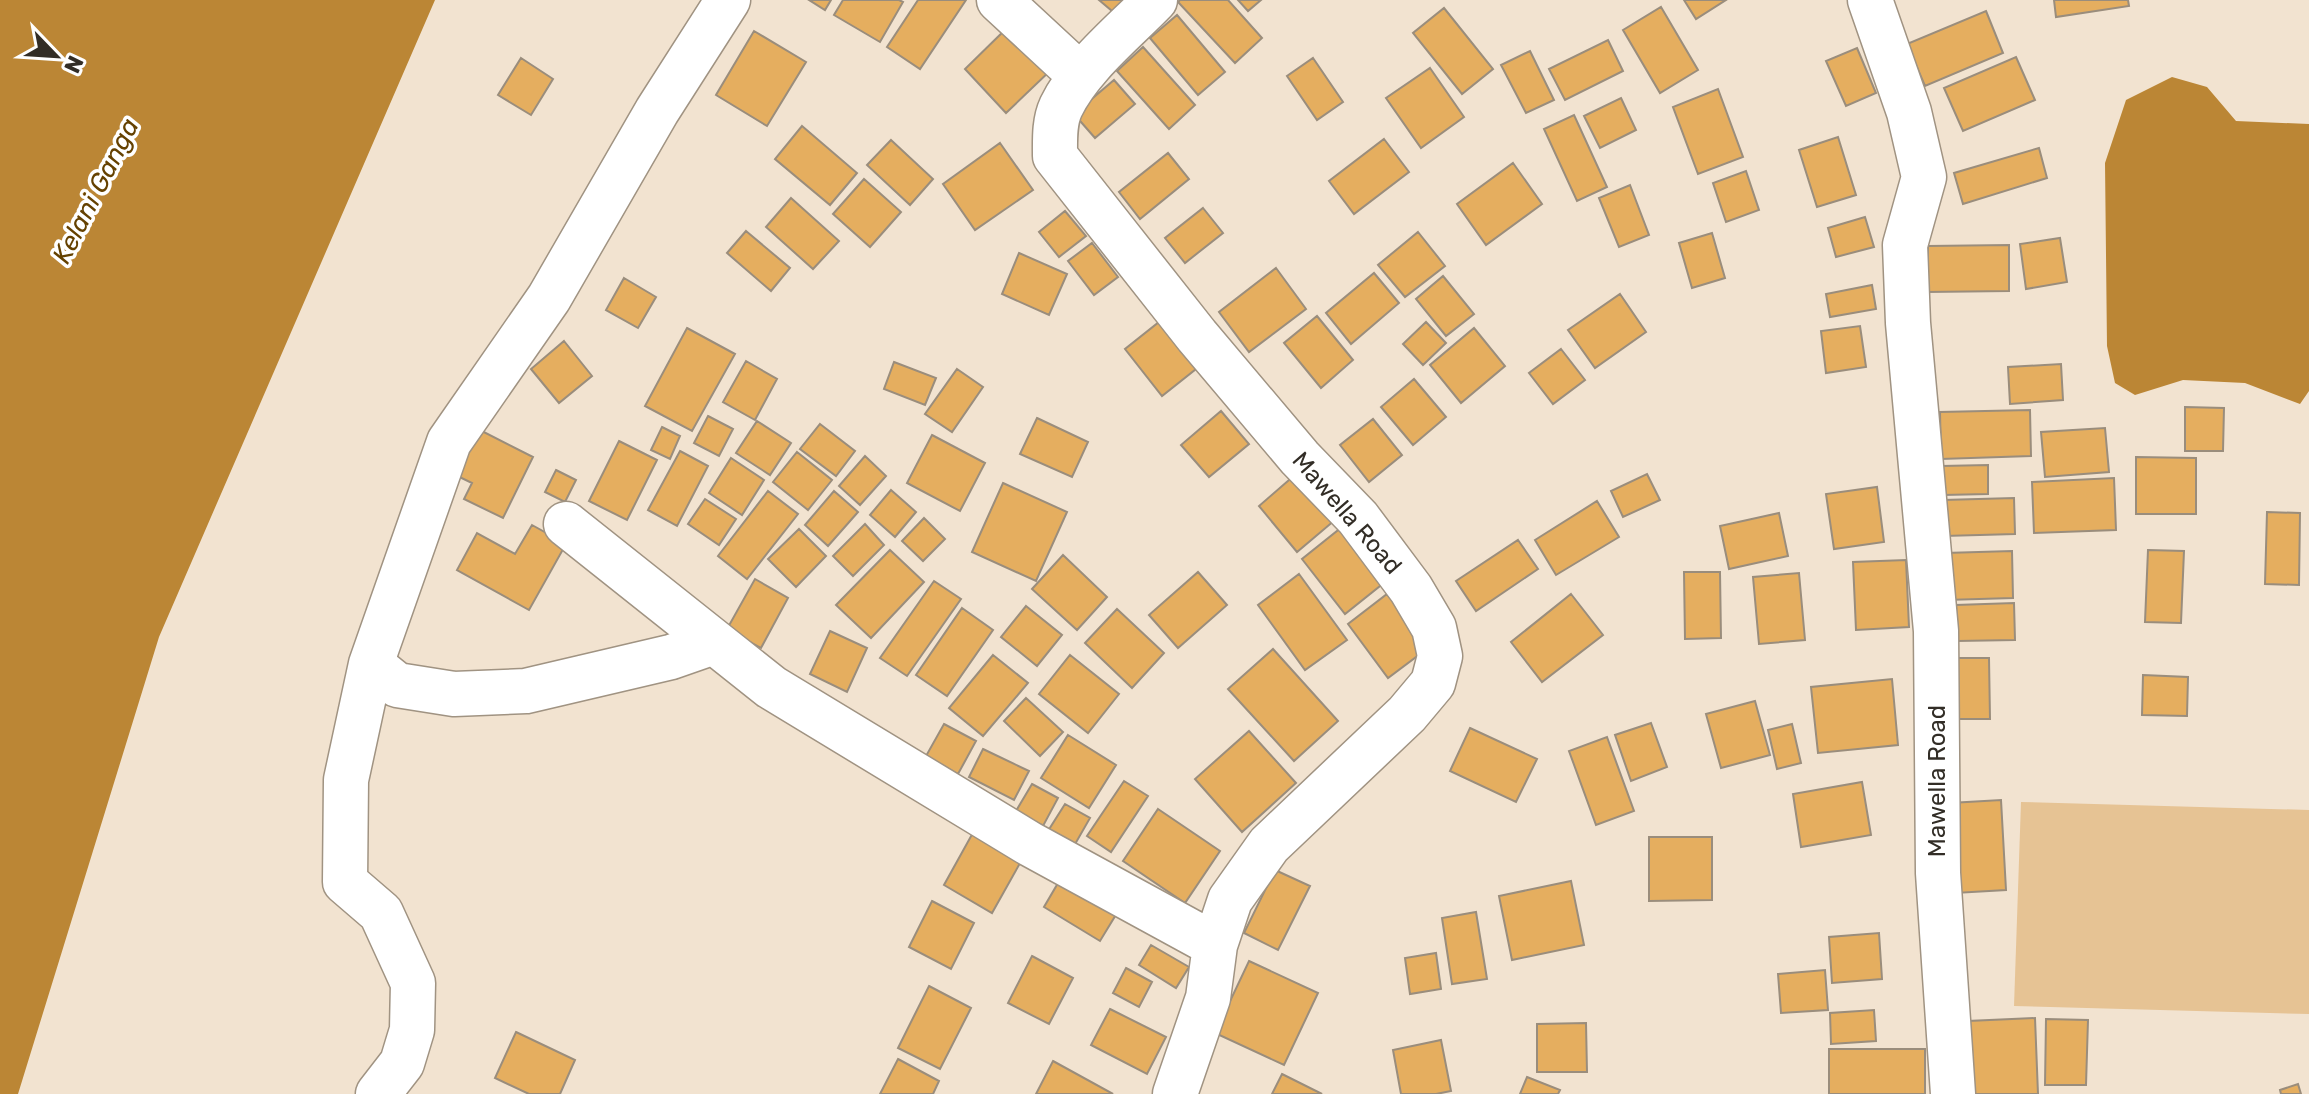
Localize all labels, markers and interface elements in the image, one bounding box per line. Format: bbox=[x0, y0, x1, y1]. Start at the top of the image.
north arrow bbox=[16, 16, 96, 96]
text: N bbox=[58, 51, 89, 77]
water label: Kelani Ganga bbox=[46, 113, 146, 269]
street label: Mawella Road bbox=[1286, 446, 1408, 580]
street label: Mawella Road bbox=[1923, 705, 1951, 857]

